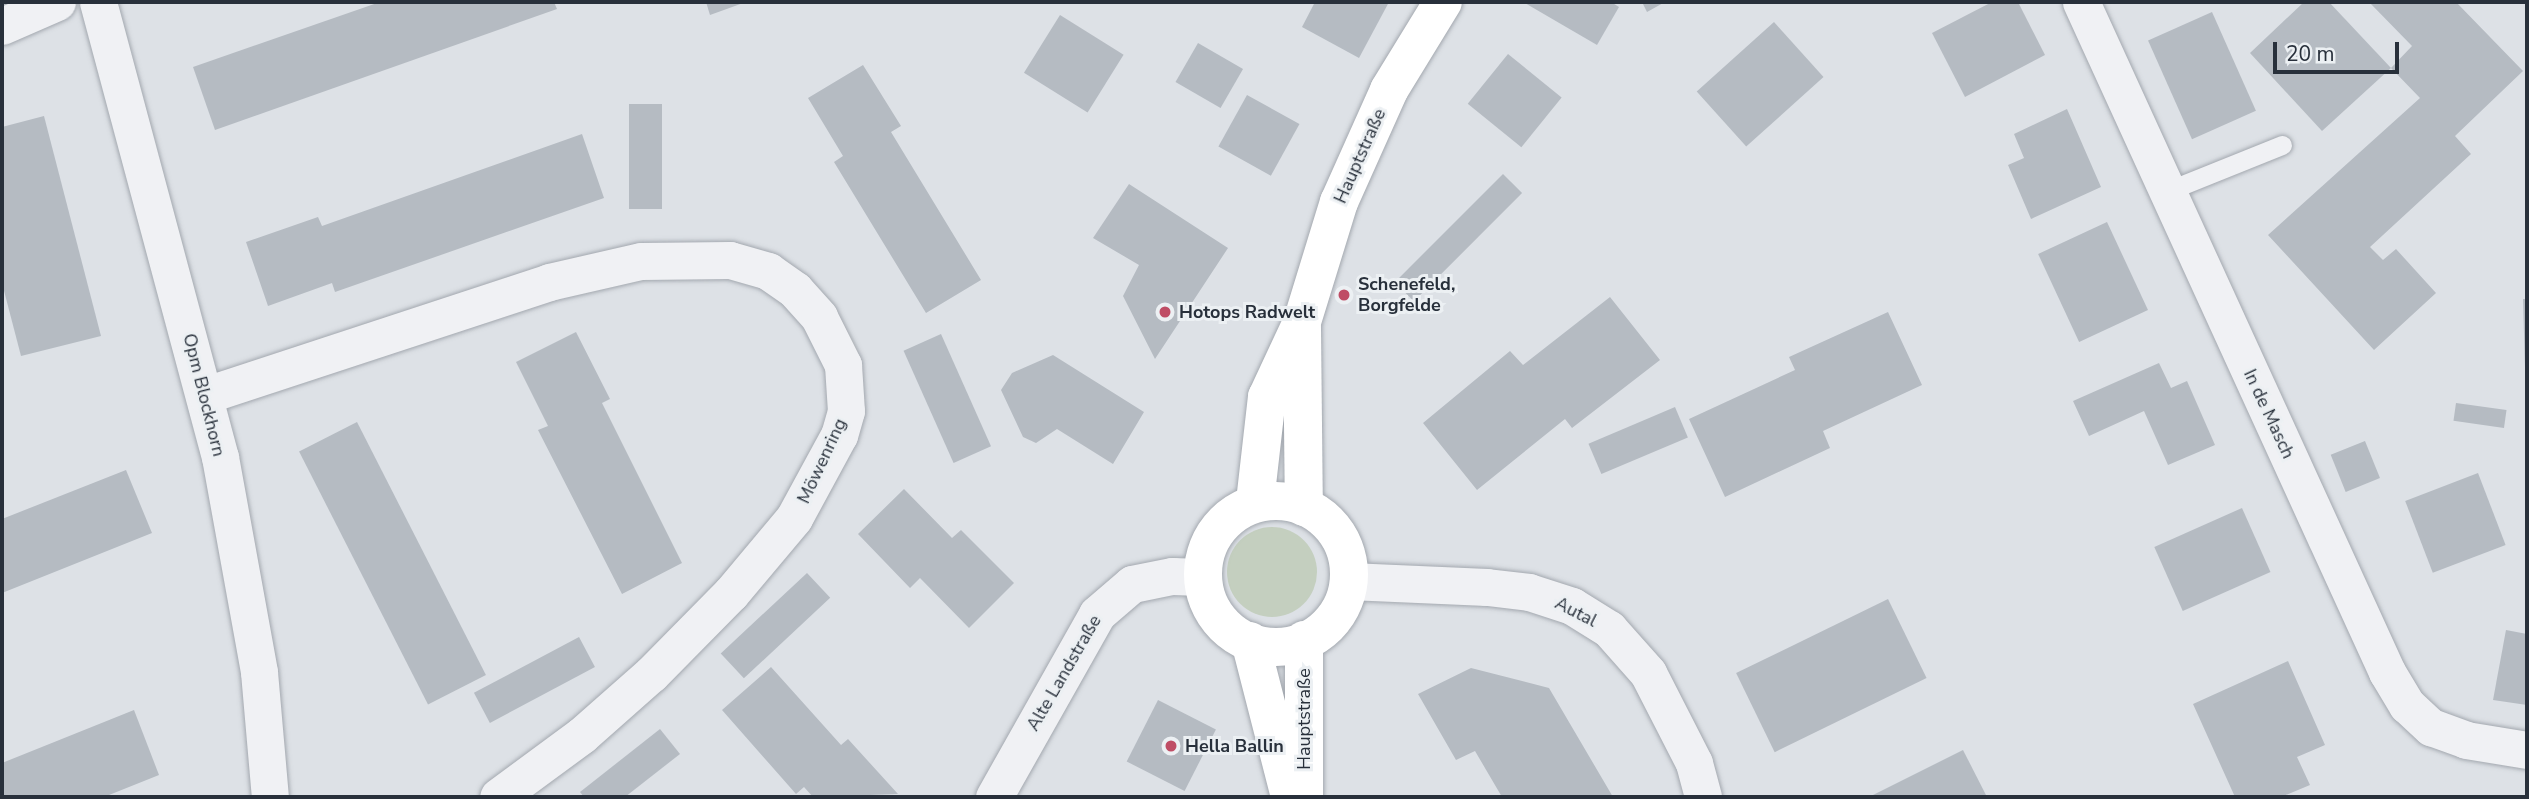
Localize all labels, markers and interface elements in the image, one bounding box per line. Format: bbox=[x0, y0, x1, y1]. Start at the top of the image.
scale bar bbox=[2277, 28, 2403, 72]
text: 20 m bbox=[2286, 40, 2335, 68]
street label: Hauptstraße bbox=[1330, 105, 1390, 207]
place label: Schenefeld, Borgfelde bbox=[1358, 274, 1455, 316]
marker: Schenefeld, Borgfelde bbox=[1336, 287, 1352, 303]
place label: Hotops Radwelt bbox=[1179, 301, 1315, 323]
marker: Hotops Radwelt bbox=[1157, 304, 1173, 320]
street label: Opm Blockhorn bbox=[178, 331, 230, 459]
street label: In de Masch bbox=[2239, 366, 2299, 462]
street label: Möwenring bbox=[793, 415, 851, 507]
street label: Autal bbox=[1551, 592, 1601, 632]
street label: Alte Landstraße bbox=[1022, 611, 1106, 735]
street label: Hauptstraße bbox=[1293, 668, 1315, 770]
place label: Hella Ballin bbox=[1185, 735, 1284, 757]
marker: Hella Ballin bbox=[1163, 738, 1179, 754]

